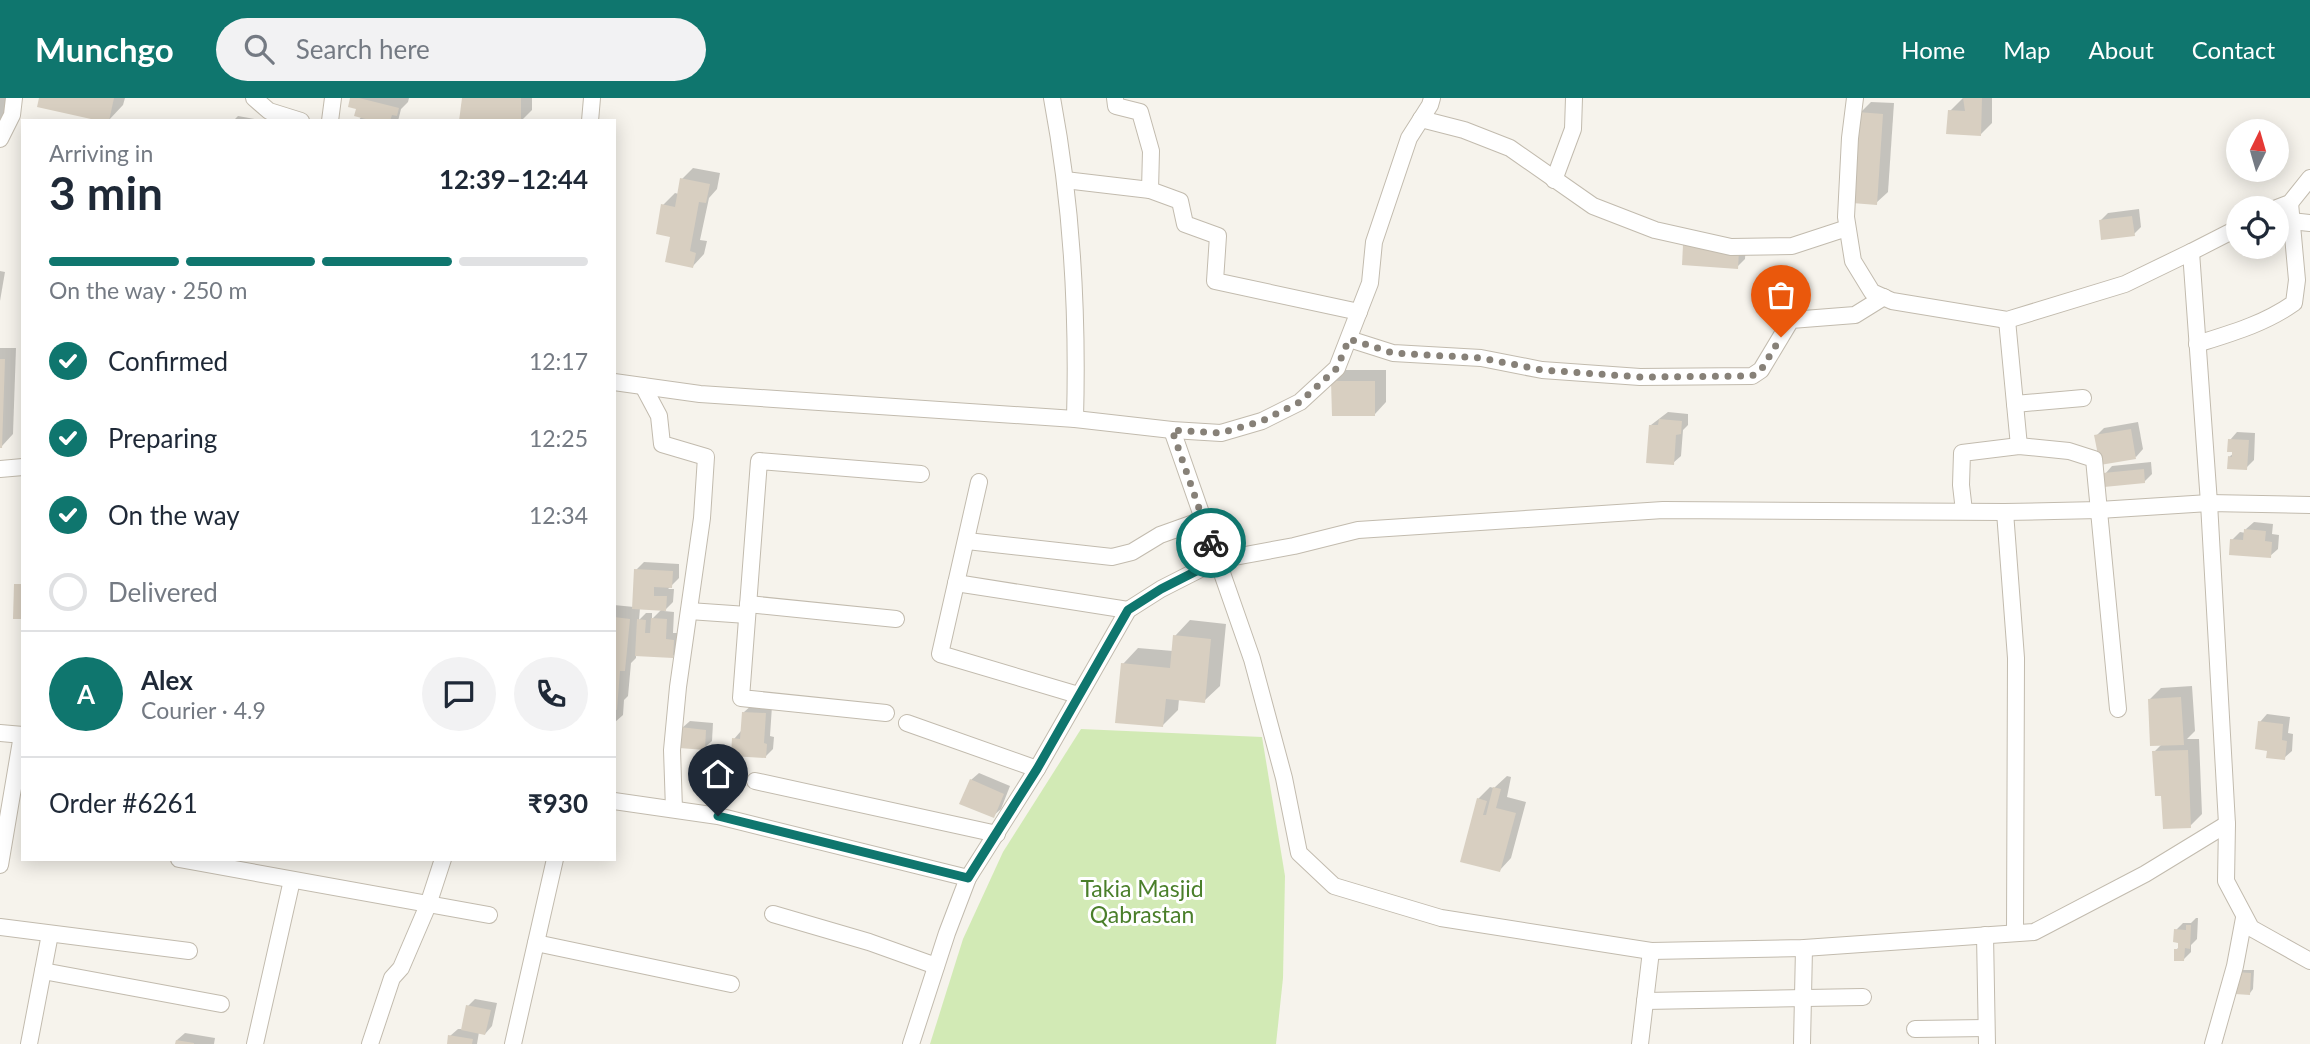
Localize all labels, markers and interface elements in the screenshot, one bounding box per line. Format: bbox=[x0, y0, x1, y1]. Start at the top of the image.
search box bbox=[216, 18, 706, 81]
text: Munchgo bbox=[35, 29, 174, 69]
icon: search bbox=[240, 30, 278, 68]
text: Search here bbox=[296, 33, 430, 65]
text: Home bbox=[1901, 35, 1965, 64]
text: Map bbox=[2003, 35, 2051, 64]
text: About bbox=[2089, 35, 2154, 64]
text: Contact bbox=[2192, 35, 2275, 64]
north arrow bbox=[2226, 119, 2289, 182]
map controls bbox=[2226, 119, 2289, 259]
text: Arriving in bbox=[49, 139, 153, 167]
text: 12:39–12:44 bbox=[439, 163, 588, 195]
text: 3 min bbox=[49, 165, 163, 220]
button: locate bbox=[2226, 196, 2289, 259]
pin bbox=[1751, 265, 1811, 337]
text: On the way · 250 m bbox=[49, 276, 248, 304]
icon: bag bbox=[1762, 276, 1800, 314]
icon: check bbox=[49, 342, 87, 380]
text: Confirmed bbox=[108, 345, 228, 377]
text: 12:17 bbox=[529, 347, 588, 375]
icon: check bbox=[49, 419, 87, 457]
text: Preparing bbox=[108, 422, 217, 454]
text: 12:25 bbox=[529, 424, 588, 452]
icon: check bbox=[49, 496, 87, 534]
text: On the way bbox=[108, 499, 240, 531]
text: 12:34 bbox=[529, 501, 588, 529]
courier bbox=[1176, 508, 1246, 578]
icon: bike bbox=[1192, 524, 1230, 562]
text: Delivered bbox=[108, 576, 218, 608]
button: chat bbox=[422, 657, 496, 731]
button: phone bbox=[514, 657, 588, 731]
text: Alex bbox=[141, 664, 193, 696]
text: A bbox=[77, 678, 95, 710]
text: Courier · 4.9 bbox=[141, 696, 266, 724]
pin bbox=[688, 744, 748, 816]
icon: home bbox=[699, 755, 737, 793]
text: Order #6261 bbox=[49, 787, 198, 819]
text: ₹930 bbox=[528, 787, 588, 819]
park label: Takia Masjid Qabrastan bbox=[1080, 874, 1204, 928]

